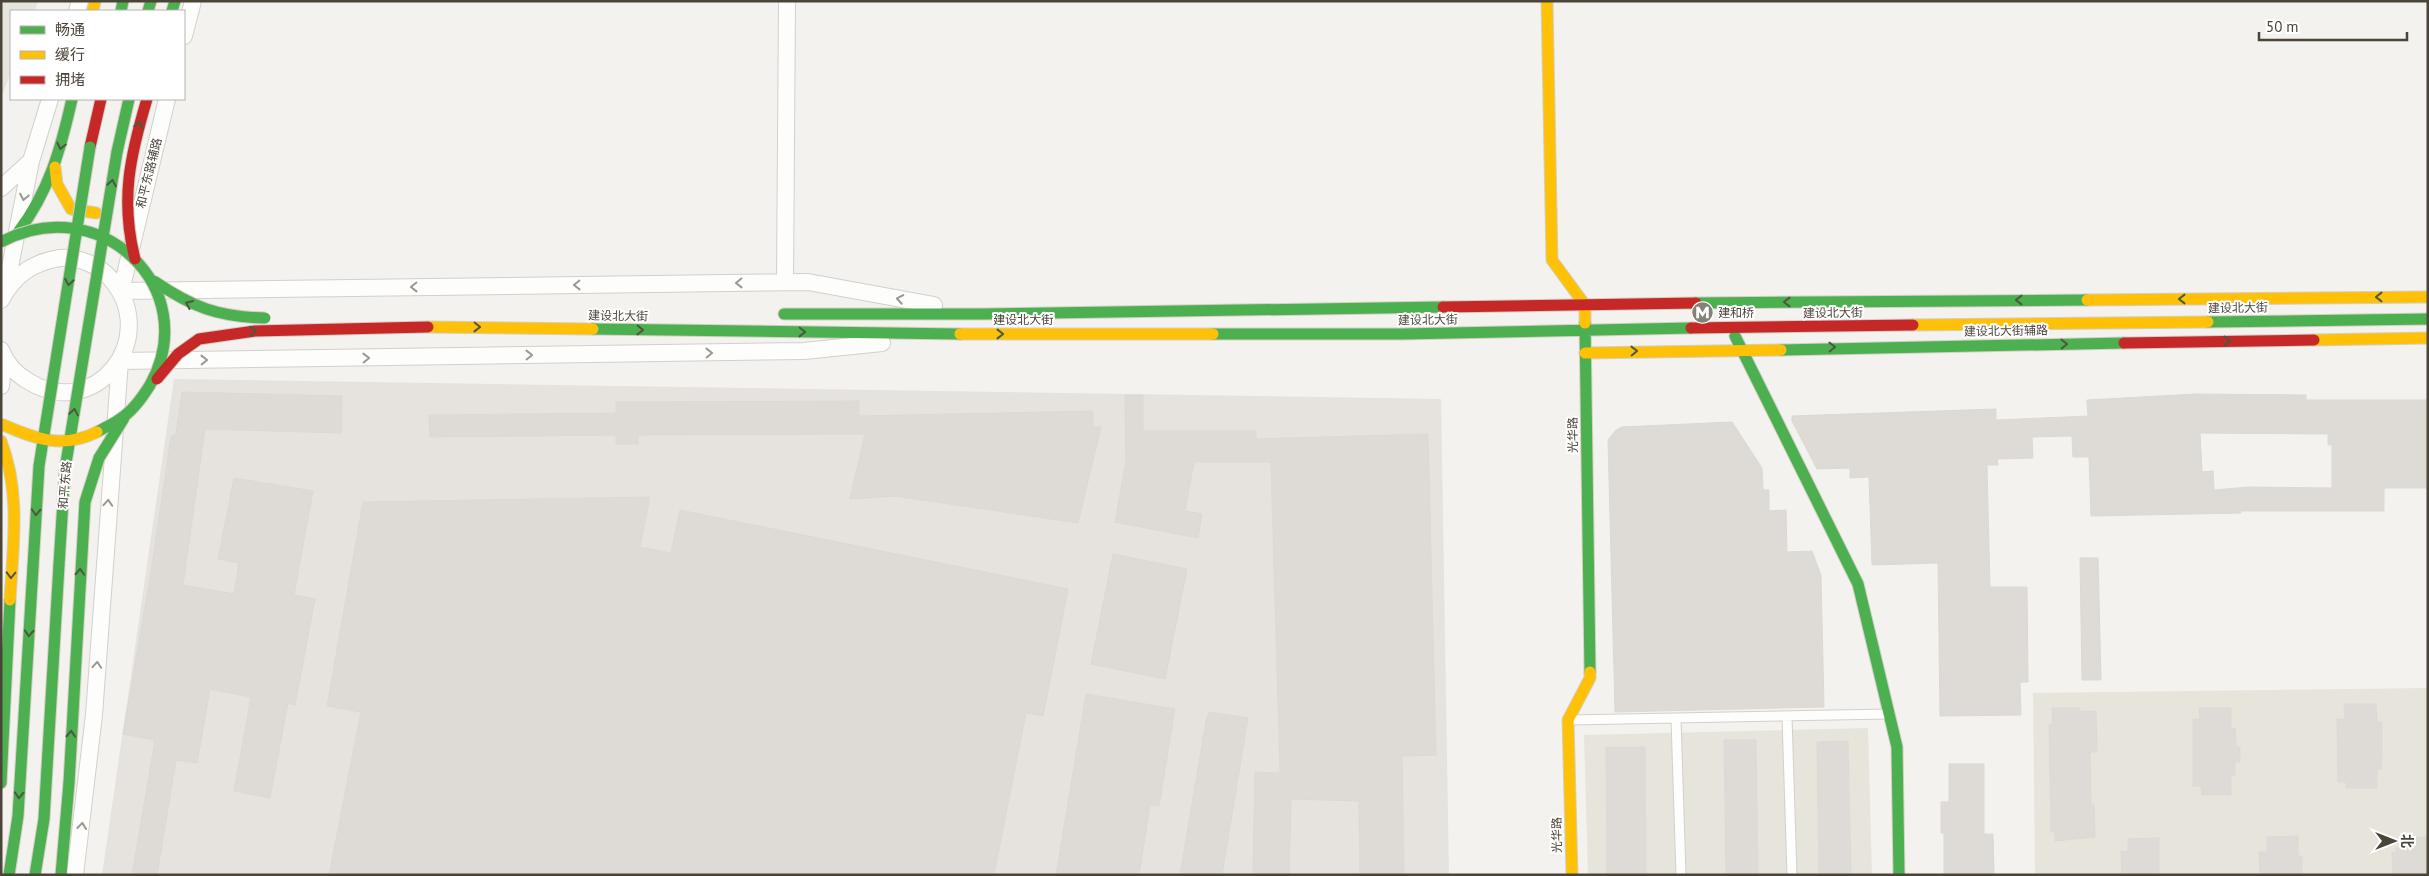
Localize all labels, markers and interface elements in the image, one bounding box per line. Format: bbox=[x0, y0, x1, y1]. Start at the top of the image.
legend bbox=[10, 10, 185, 100]
scale bar bbox=[2259, 10, 2406, 42]
text: 50 m bbox=[2266, 17, 2299, 36]
text: 畅通 bbox=[55, 20, 85, 39]
text: 缓行 bbox=[55, 45, 85, 64]
text: 拥堵 bbox=[55, 70, 85, 89]
one-way arrow bbox=[133, 122, 143, 130]
street label: 和平东路辅路 bbox=[133, 136, 165, 210]
one-way arrow bbox=[56, 142, 67, 151]
one-way arrow bbox=[106, 179, 116, 187]
one-way arrow bbox=[20, 192, 30, 201]
one-way arrow bbox=[64, 277, 74, 286]
one-way arrow bbox=[735, 278, 742, 288]
one-way arrow bbox=[572, 280, 580, 290]
one-way arrow bbox=[410, 282, 418, 292]
one-way arrow bbox=[2375, 292, 2382, 302]
one-way arrow bbox=[896, 294, 904, 304]
one-way arrow bbox=[2177, 294, 2185, 304]
one-way arrow bbox=[2015, 295, 2022, 305]
one-way arrow bbox=[1782, 297, 1790, 307]
street label: 建设北大街 bbox=[2208, 299, 2268, 316]
one-way arrow bbox=[185, 300, 194, 311]
metro station icon: 建和桥 bbox=[1690, 301, 1714, 325]
street label: 建设北大街 bbox=[1803, 304, 1863, 321]
place label: 建和桥 bbox=[1718, 305, 1754, 320]
street label: 建设北大街 bbox=[588, 307, 648, 324]
street label: 建设北大街 bbox=[1398, 311, 1458, 328]
street label: 建设北大街 bbox=[993, 312, 1053, 327]
one-way arrow bbox=[473, 322, 481, 333]
street label: 建设北大街辅路 bbox=[1964, 322, 2048, 339]
one-way arrow bbox=[636, 324, 644, 335]
one-way arrow bbox=[249, 326, 257, 337]
one-way arrow bbox=[798, 327, 806, 337]
one-way arrow bbox=[996, 329, 1004, 339]
one-way arrow bbox=[2223, 336, 2231, 346]
one-way arrow bbox=[2060, 339, 2068, 349]
one-way arrow bbox=[1828, 342, 1836, 353]
one-way arrow bbox=[1630, 346, 1638, 357]
one-way arrow bbox=[705, 348, 713, 358]
one-way arrow bbox=[525, 350, 533, 360]
one-way arrow bbox=[362, 353, 370, 363]
one-way arrow bbox=[200, 355, 208, 365]
one-way arrow bbox=[69, 408, 79, 417]
street label: 光华路 bbox=[1565, 417, 1580, 453]
street label: 和平东路 bbox=[55, 460, 74, 510]
one-way arrow bbox=[102, 498, 113, 506]
one-way arrow bbox=[30, 508, 41, 516]
one-way arrow bbox=[74, 568, 85, 576]
one-way arrow bbox=[6, 572, 17, 580]
one-way arrow bbox=[23, 629, 34, 637]
one-way arrow bbox=[92, 660, 103, 668]
one-way arrow bbox=[66, 730, 77, 738]
one-way arrow bbox=[13, 791, 24, 799]
north arrow bbox=[2369, 816, 2419, 866]
street label: 光华路 bbox=[1549, 817, 1564, 853]
one-way arrow bbox=[76, 822, 87, 830]
text: 北 bbox=[2398, 834, 2416, 848]

